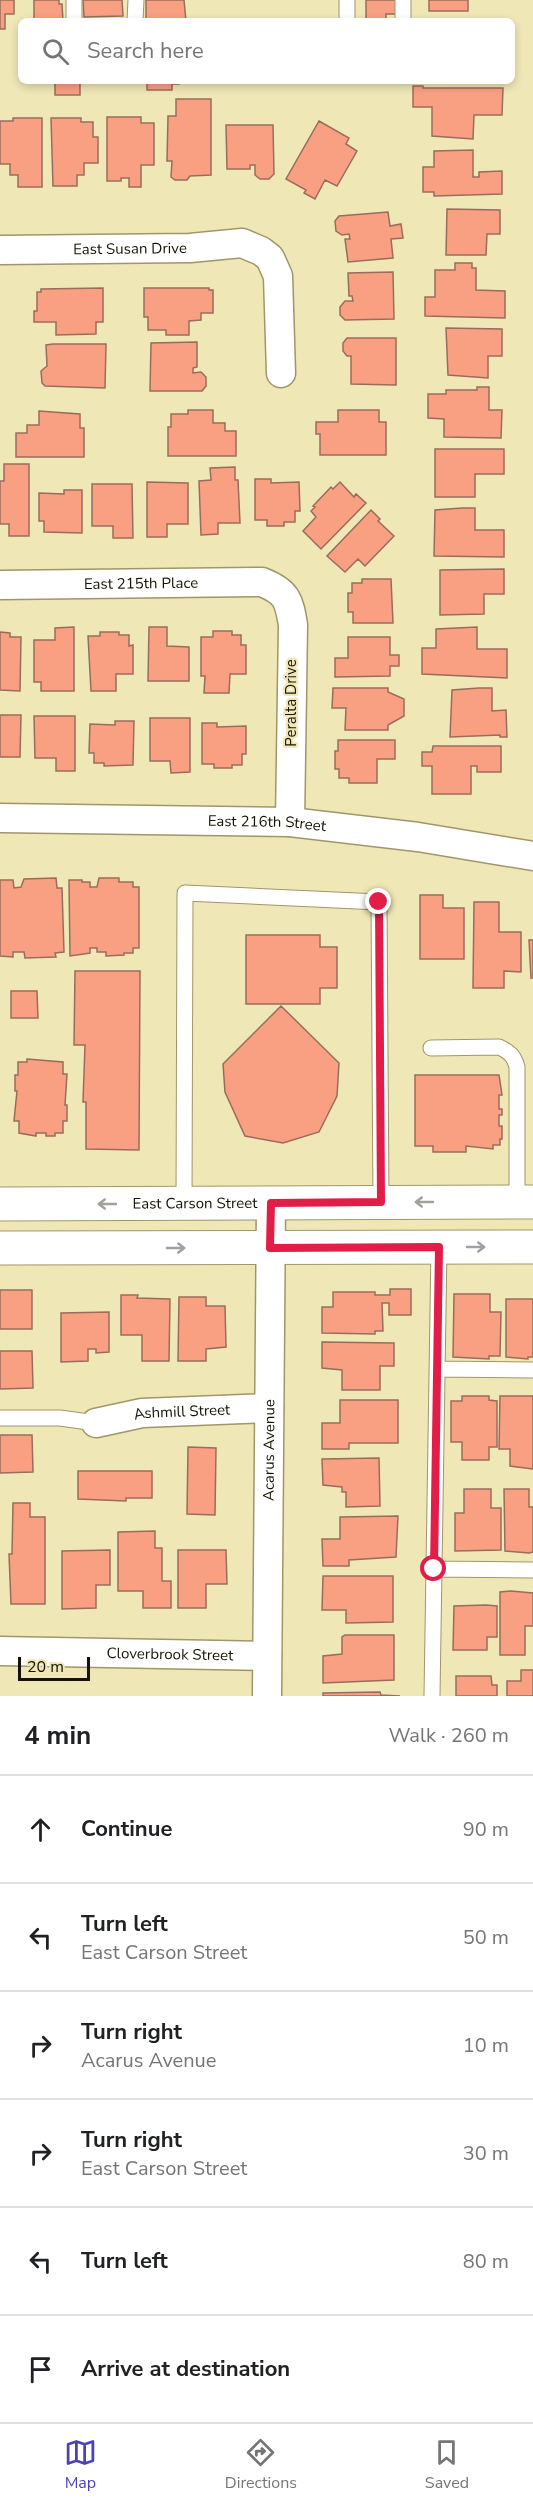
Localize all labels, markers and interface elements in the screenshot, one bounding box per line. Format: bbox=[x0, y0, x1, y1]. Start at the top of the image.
search box bbox=[18, 18, 515, 84]
icon: search bbox=[39, 35, 72, 68]
text: Search here bbox=[87, 36, 204, 66]
street label: East Susan Drive bbox=[73, 238, 187, 259]
street label: East 215th Place bbox=[84, 573, 198, 594]
street label: Peralta Drive bbox=[281, 659, 301, 747]
street label: East 216th Street bbox=[208, 811, 328, 836]
route end bbox=[365, 888, 391, 914]
street label: East Carson Street bbox=[133, 1193, 258, 1214]
one-way arrow bbox=[415, 1196, 435, 1208]
one-way arrow bbox=[98, 1198, 118, 1210]
one-way arrow bbox=[465, 1241, 485, 1253]
one-way arrow bbox=[165, 1242, 185, 1254]
street label: Acarus Avenue bbox=[259, 1399, 279, 1501]
street label: Ashmill Street bbox=[132, 1400, 231, 1425]
route start bbox=[420, 1555, 446, 1581]
street label: Cloverbrook Street bbox=[106, 1643, 234, 1665]
scale bar bbox=[18, 1654, 90, 1682]
text: 20 m bbox=[27, 1656, 64, 1678]
text: 4 min bbox=[24, 1718, 91, 1753]
text: Walk · 260 m bbox=[389, 1722, 509, 1749]
icon: ahead bbox=[24, 1813, 57, 1846]
text: Continue bbox=[81, 1814, 172, 1844]
text: 90 m bbox=[463, 1816, 509, 1843]
text: Turn left bbox=[81, 1909, 168, 1939]
icon: left bbox=[24, 1921, 57, 1954]
text: 50 m bbox=[463, 1924, 509, 1951]
text: East Carson Street bbox=[81, 1939, 247, 1966]
text: Turn right bbox=[81, 2017, 182, 2047]
icon: right bbox=[24, 2029, 57, 2062]
text: 10 m bbox=[463, 2032, 509, 2059]
text: Acarus Avenue bbox=[81, 2047, 216, 2074]
text: Turn right bbox=[81, 2125, 182, 2155]
icon: right bbox=[24, 2137, 57, 2170]
text: 30 m bbox=[463, 2140, 509, 2167]
text: East Carson Street bbox=[81, 2155, 247, 2182]
icon: left bbox=[24, 2245, 57, 2278]
text: Turn left bbox=[81, 2246, 168, 2276]
text: 80 m bbox=[463, 2248, 509, 2275]
icon: arrive bbox=[24, 2353, 57, 2386]
text: Arrive at destination bbox=[81, 2354, 290, 2384]
tab: Map bbox=[64, 2436, 97, 2494]
tab: Directions bbox=[225, 2436, 297, 2494]
tab: Saved bbox=[425, 2436, 469, 2494]

